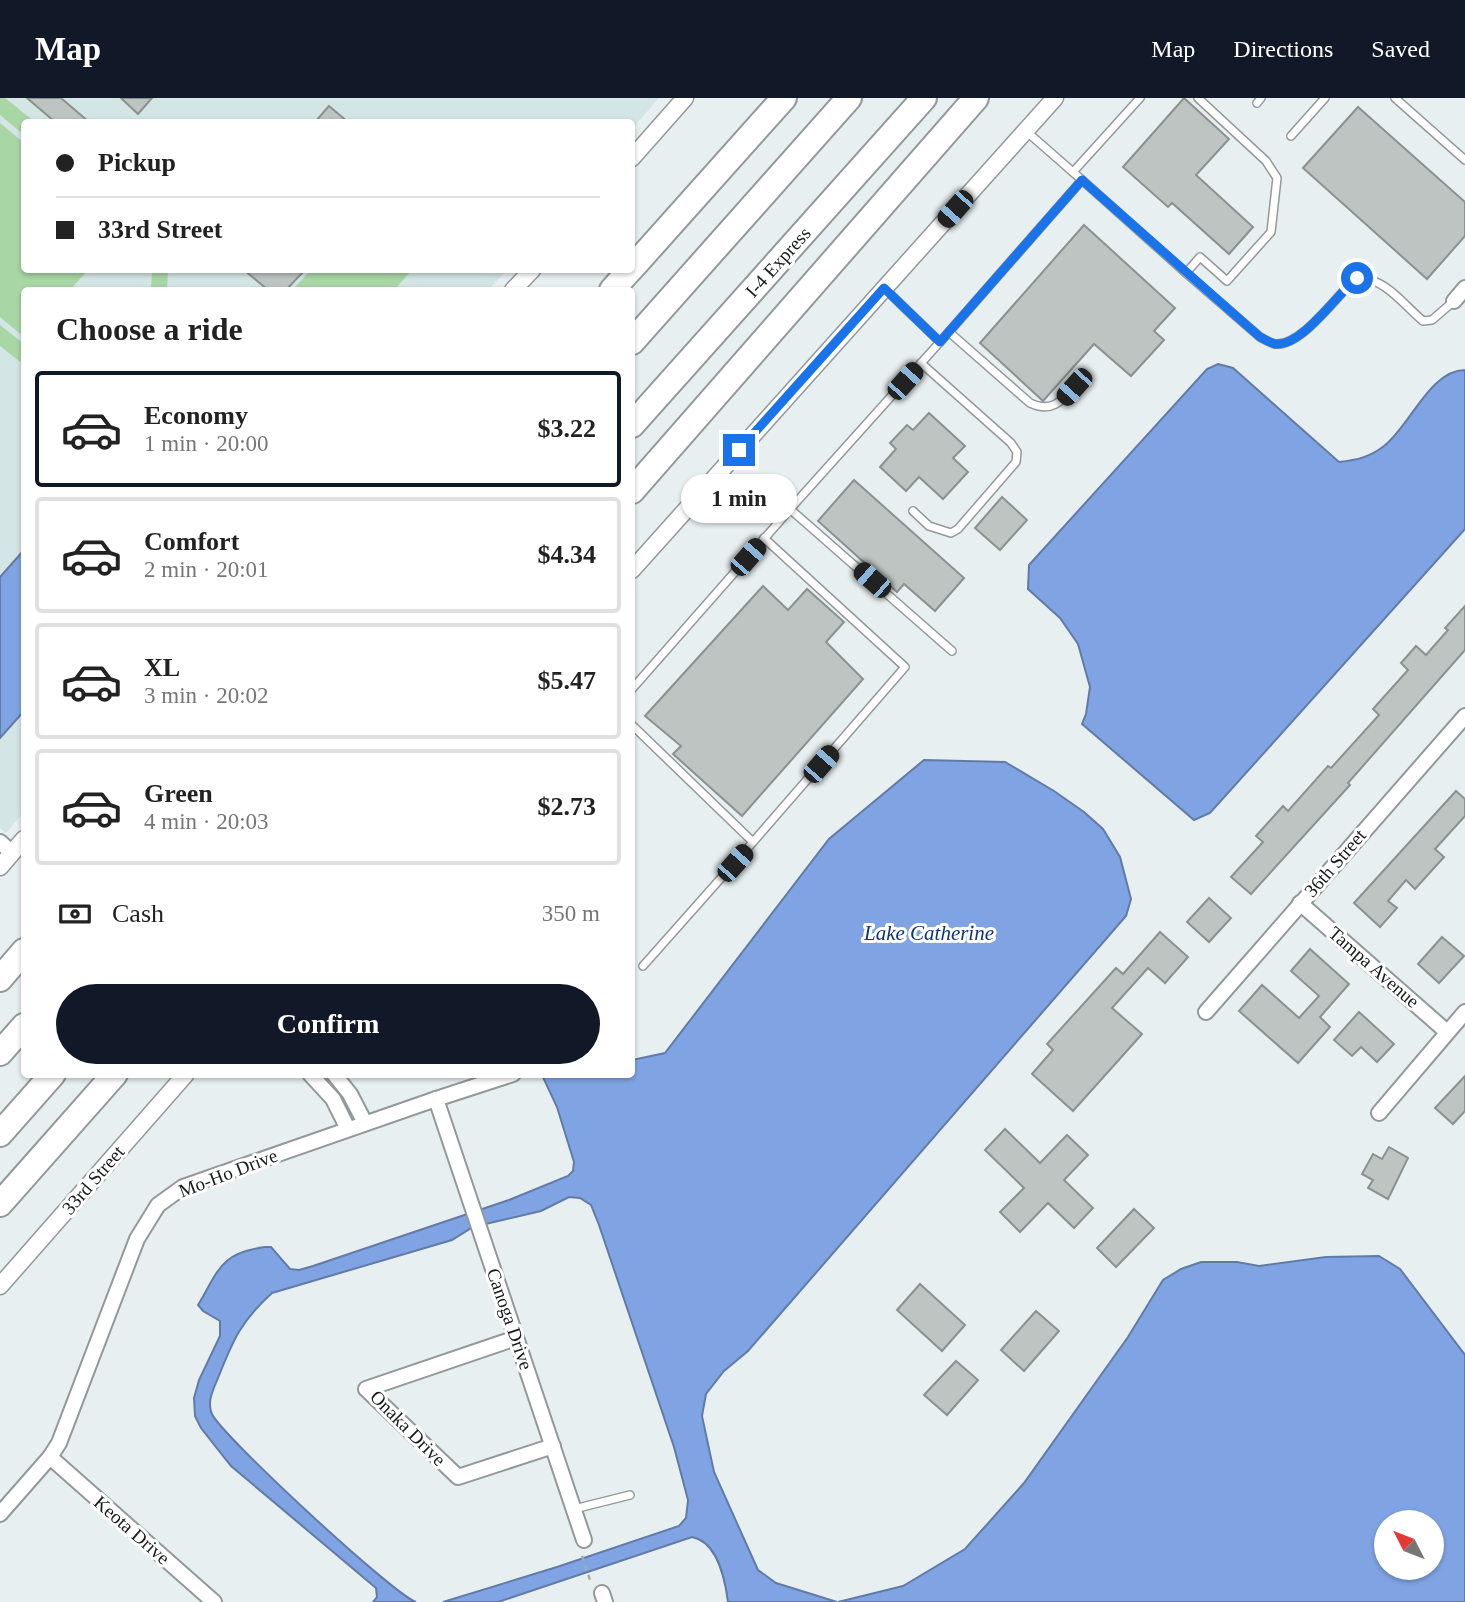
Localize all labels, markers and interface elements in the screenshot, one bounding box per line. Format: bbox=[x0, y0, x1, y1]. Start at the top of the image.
text: Map bbox=[35, 31, 101, 67]
text: Map bbox=[1151, 36, 1195, 62]
text: Directions bbox=[1233, 36, 1333, 62]
text: Saved bbox=[1371, 36, 1430, 62]
text: Pickup bbox=[98, 148, 176, 177]
car bbox=[934, 186, 977, 232]
text: 33rd Street bbox=[98, 215, 222, 244]
street label: I-4 Express bbox=[741, 223, 815, 301]
route start bbox=[1341, 262, 1373, 294]
text: Choose a ride bbox=[56, 311, 243, 347]
car bbox=[884, 358, 927, 404]
car bbox=[1053, 364, 1096, 410]
icon: car bbox=[60, 398, 123, 461]
text: Economy bbox=[144, 401, 248, 430]
text: $3.22 bbox=[538, 414, 596, 443]
text: 1 min · 20:00 bbox=[144, 431, 269, 456]
route end bbox=[723, 434, 755, 466]
callout: 1 min bbox=[681, 474, 797, 524]
text: 1 min bbox=[711, 486, 767, 511]
icon: car bbox=[60, 524, 123, 587]
text: Comfort bbox=[144, 527, 239, 556]
car bbox=[727, 534, 770, 580]
text: $4.34 bbox=[538, 540, 596, 569]
text: 2 min · 20:01 bbox=[144, 557, 269, 582]
car bbox=[850, 558, 895, 602]
icon: car bbox=[60, 650, 123, 713]
text: XL bbox=[144, 653, 180, 682]
text: $5.47 bbox=[538, 666, 596, 695]
text: 3 min · 20:02 bbox=[144, 683, 269, 708]
car bbox=[800, 741, 843, 787]
icon: car bbox=[60, 776, 123, 839]
text: Green bbox=[144, 779, 213, 808]
text: $2.73 bbox=[538, 792, 596, 821]
text: 4 min · 20:03 bbox=[144, 809, 269, 834]
street label: 36th Street bbox=[1300, 824, 1371, 901]
car bbox=[714, 840, 757, 886]
icon: cash bbox=[56, 895, 94, 933]
text: Cash bbox=[112, 899, 164, 928]
text: 350 m bbox=[542, 901, 600, 926]
water label: Lake Catherine bbox=[863, 921, 994, 945]
street label: Tampa Avenue bbox=[1325, 922, 1423, 1012]
button: Confirm bbox=[56, 984, 600, 1064]
street label: 33rd Street bbox=[58, 1141, 129, 1219]
street label: Mo-Ho Drive bbox=[176, 1145, 280, 1201]
street label: Canoga Drive bbox=[483, 1265, 537, 1373]
street label: Onaka Drive bbox=[366, 1386, 450, 1470]
street label: Keota Drive bbox=[90, 1491, 174, 1569]
north arrow bbox=[1374, 1510, 1444, 1580]
map controls bbox=[1374, 1510, 1444, 1580]

